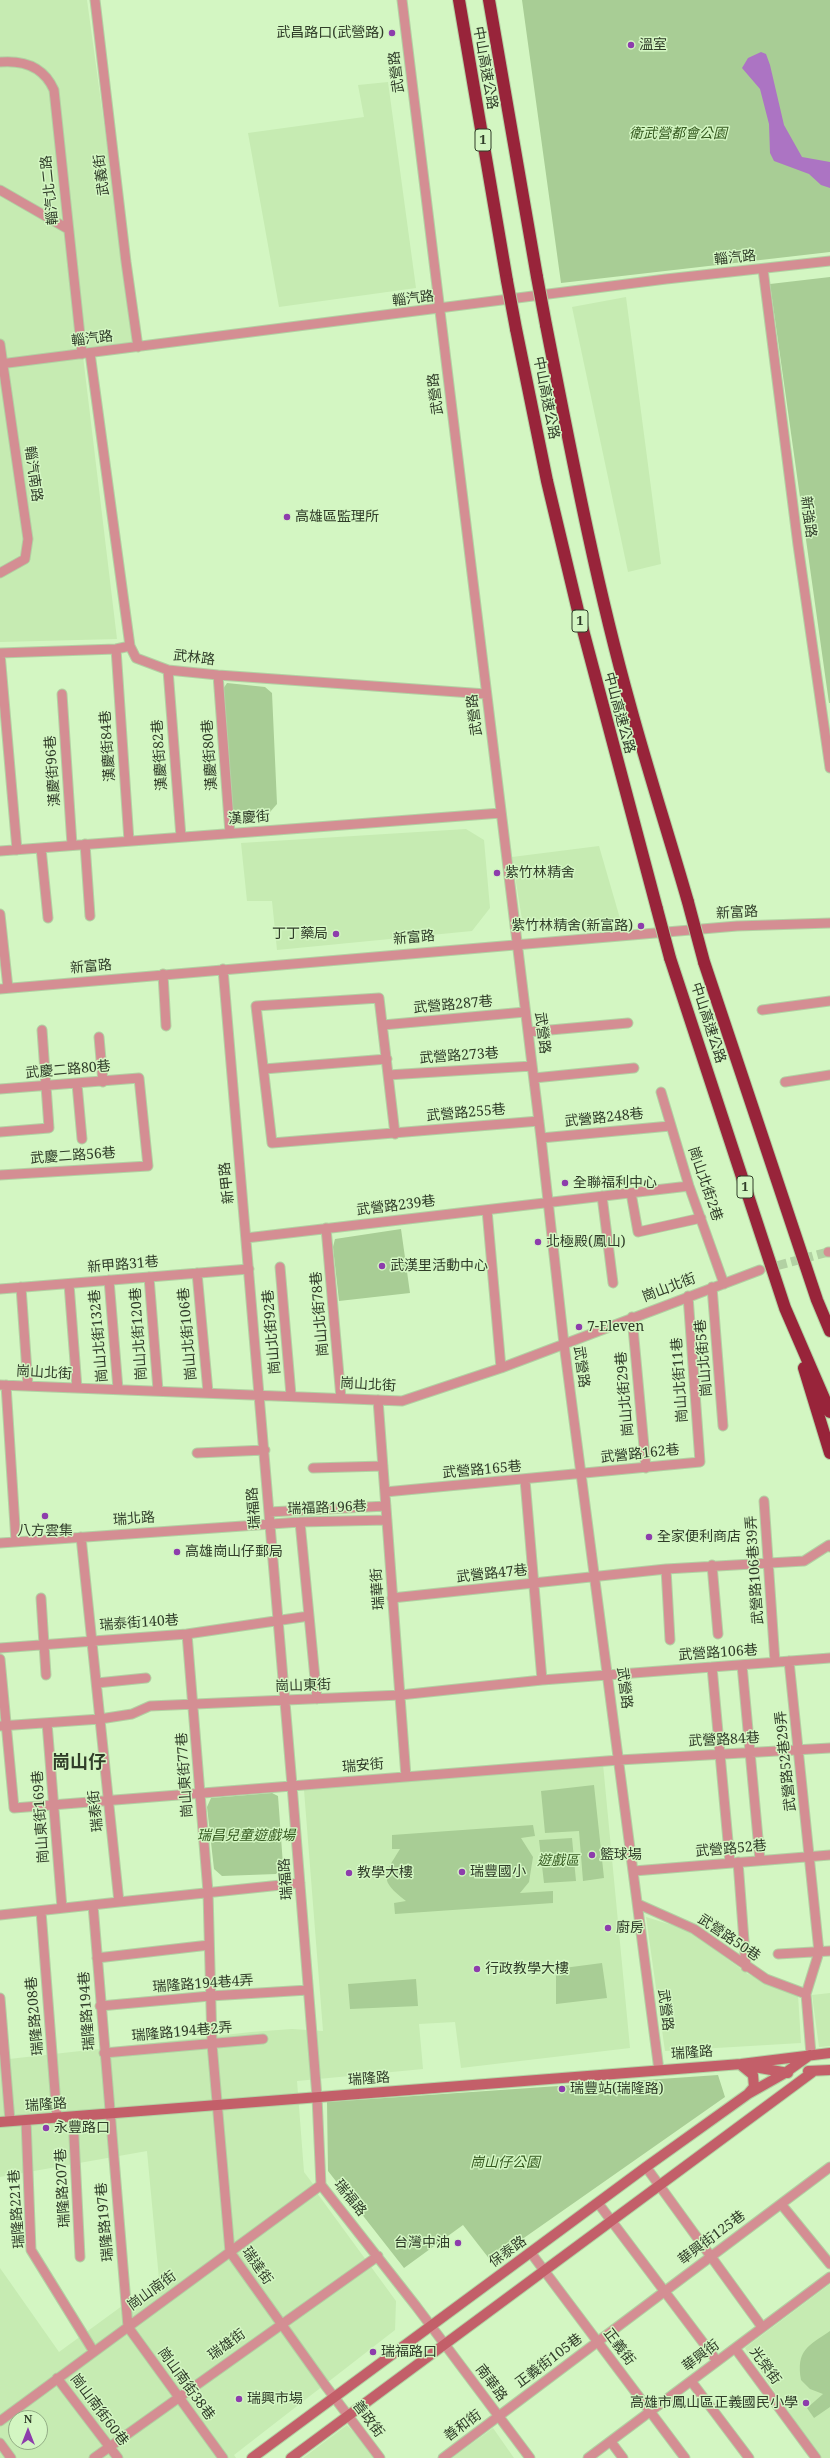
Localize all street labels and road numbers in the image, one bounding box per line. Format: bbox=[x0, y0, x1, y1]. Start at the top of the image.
street label: 中山高速公路 bbox=[469, 25, 501, 111]
street label: 武營路 bbox=[386, 50, 408, 94]
road number: 1 bbox=[475, 129, 491, 151]
street label: 武義街 bbox=[91, 153, 113, 197]
street label: 輜汽北二路 bbox=[38, 154, 62, 226]
street label: 輜汽路 bbox=[713, 247, 757, 269]
street label: 輜汽路 bbox=[391, 288, 435, 310]
street label: 輜汽路 bbox=[70, 328, 114, 350]
street label: 中山高速公路 bbox=[530, 355, 562, 441]
street label: 武營路 bbox=[425, 372, 447, 416]
street label: 輜汽南路 bbox=[21, 445, 45, 503]
street label: 新強路 bbox=[797, 495, 819, 539]
road number: 1 bbox=[572, 610, 588, 632]
street label: 武林路 bbox=[172, 647, 216, 669]
street label: 中山高速公路 bbox=[600, 670, 638, 756]
street label: 武營路 bbox=[464, 693, 486, 737]
street label: 漢慶街84巷 bbox=[97, 710, 119, 782]
street label: 漢慶街82巷 bbox=[149, 719, 171, 791]
street label: 漢慶街80巷 bbox=[199, 719, 221, 791]
street label: 漢慶街96巷 bbox=[42, 735, 64, 807]
street label: 漢慶街 bbox=[227, 808, 271, 828]
street label: 新富路 bbox=[716, 904, 758, 922]
street label: 新富路 bbox=[392, 928, 436, 948]
street label: 新富路 bbox=[69, 957, 113, 977]
street label: 中山高速公路 bbox=[687, 980, 729, 1066]
street label: 武營路287巷 bbox=[413, 993, 493, 1017]
street label: 武營路 bbox=[531, 1011, 553, 1055]
street label: 武營路273巷 bbox=[419, 1045, 499, 1067]
street label: 武慶二路80巷 bbox=[25, 1058, 111, 1082]
street label: 武營路255巷 bbox=[426, 1101, 506, 1125]
street label: 武營路248巷 bbox=[564, 1105, 644, 1131]
street label: 崗山北街2巷 bbox=[684, 1144, 726, 1224]
street label: 武慶二路56巷 bbox=[30, 1145, 116, 1167]
street label: 新甲路 bbox=[216, 1161, 238, 1205]
road number: 1 bbox=[737, 1176, 753, 1198]
street label: 武營路239巷 bbox=[356, 1193, 436, 1219]
street label: 新甲路31巷 bbox=[87, 1254, 159, 1276]
street label: 崗山北街 bbox=[640, 1270, 698, 1306]
street label: 崗山北街78巷 bbox=[308, 1271, 332, 1357]
street label: 崗山北街120巷 bbox=[127, 1287, 151, 1381]
street label: 崗山北街106巷 bbox=[176, 1287, 200, 1381]
street label: 崗山北街132巷 bbox=[87, 1289, 111, 1383]
street label: 崗山北街92巷 bbox=[260, 1289, 284, 1375]
street label: 崗山北街5巷 bbox=[692, 1319, 716, 1397]
street label: 崗山北街11巷 bbox=[669, 1337, 691, 1423]
street label: 武營路 bbox=[570, 1345, 592, 1389]
street label: 崗山北街29巷 bbox=[613, 1351, 637, 1437]
street label: 崗山北街 bbox=[16, 1363, 72, 1383]
street label: 崗山北街 bbox=[340, 1375, 396, 1395]
street label: 武營路162巷 bbox=[600, 1441, 680, 1467]
street label: 武營路165巷 bbox=[442, 1458, 522, 1482]
street label: 瑞福路 bbox=[244, 1486, 264, 1530]
street label: 瑞福路196巷 bbox=[287, 1498, 367, 1518]
street label: 瑞北路 bbox=[112, 1509, 156, 1529]
street label: 武營路106巷39弄 bbox=[743, 1515, 767, 1625]
street label: 武營路47巷 bbox=[455, 1562, 529, 1586]
street label: 瑞華街 bbox=[368, 1567, 388, 1611]
street label: 瑞泰街140巷 bbox=[99, 1612, 179, 1634]
street label: 武營路106巷 bbox=[678, 1642, 758, 1664]
street label: 武營路 bbox=[613, 1666, 635, 1710]
street label: 崗山東街 bbox=[275, 1677, 331, 1695]
street label: 武營路52巷29弄 bbox=[772, 1710, 800, 1812]
street label: 武營路84巷 bbox=[688, 1730, 760, 1750]
street label: 崗山東街77巷 bbox=[174, 1732, 196, 1818]
street label: 瑞安街 bbox=[341, 1756, 385, 1776]
street label: 崗山東街169巷 bbox=[29, 1770, 53, 1864]
street label: 瑞泰街 bbox=[85, 1789, 107, 1833]
street label: 武營路52巷 bbox=[695, 1838, 767, 1860]
street label: 瑞福路 bbox=[276, 1857, 296, 1901]
street label: 武營路50巷 bbox=[695, 1911, 763, 1965]
street label: 瑞隆路194巷 bbox=[76, 1971, 98, 2051]
street label: 瑞隆路194巷4弄 bbox=[152, 1972, 254, 1996]
street label: 瑞隆路208巷 bbox=[23, 1976, 47, 2056]
street label: 武營路 bbox=[654, 1988, 676, 2032]
street label: 瑞隆路194巷2弄 bbox=[131, 2019, 233, 2045]
street label: 瑞隆路 bbox=[670, 2043, 714, 2063]
street label: 瑞隆路 bbox=[347, 2069, 391, 2089]
street label: 瑞隆路 bbox=[24, 2095, 68, 2115]
street label: 瑞隆路207巷 bbox=[53, 2148, 73, 2228]
street label: 瑞隆路221巷 bbox=[6, 2169, 28, 2249]
street label: 瑞福路 bbox=[330, 2176, 370, 2220]
street label: 瑞隆路197巷 bbox=[93, 2182, 117, 2262]
street label: 華興街125巷 bbox=[675, 2207, 749, 2269]
street label: 保泰路 bbox=[486, 2233, 530, 2271]
street label: 瑞達街 bbox=[238, 2244, 276, 2288]
street label: 崗山南街 bbox=[124, 2268, 180, 2314]
street label: 正義街 bbox=[600, 2325, 638, 2369]
street label: 瑞雄街 bbox=[205, 2326, 249, 2364]
street label: 正義街105巷 bbox=[512, 2330, 586, 2392]
street label: 華興街 bbox=[679, 2337, 723, 2375]
street label: 崗山南街38巷 bbox=[154, 2344, 218, 2424]
street label: 光榮街 bbox=[746, 2344, 784, 2388]
street label: 南華路 bbox=[472, 2361, 510, 2405]
street label: 崗山南街60巷 bbox=[67, 2371, 131, 2449]
street label: 善政街 bbox=[349, 2397, 387, 2441]
street label: 善和街 bbox=[441, 2407, 485, 2445]

